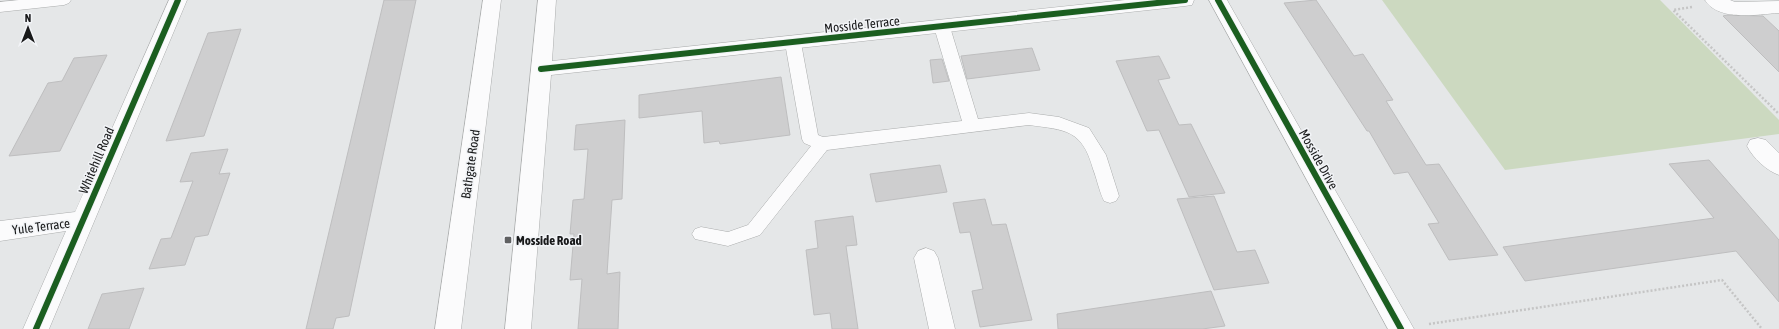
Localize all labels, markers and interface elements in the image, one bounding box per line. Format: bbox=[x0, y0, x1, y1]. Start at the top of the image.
north arrow bbox=[8, 8, 48, 48]
text: N bbox=[25, 12, 31, 24]
street label: Mosside Terrace bbox=[824, 13, 901, 36]
street label: Whitehill Road bbox=[76, 125, 117, 196]
street label: Mosside Drive bbox=[1296, 127, 1341, 192]
street label: Bathgate Road bbox=[458, 128, 483, 200]
street label: Yule Terrace bbox=[11, 216, 71, 237]
place label: Mosside Road bbox=[516, 233, 582, 248]
marker: Mosside Road bbox=[503, 235, 513, 245]

